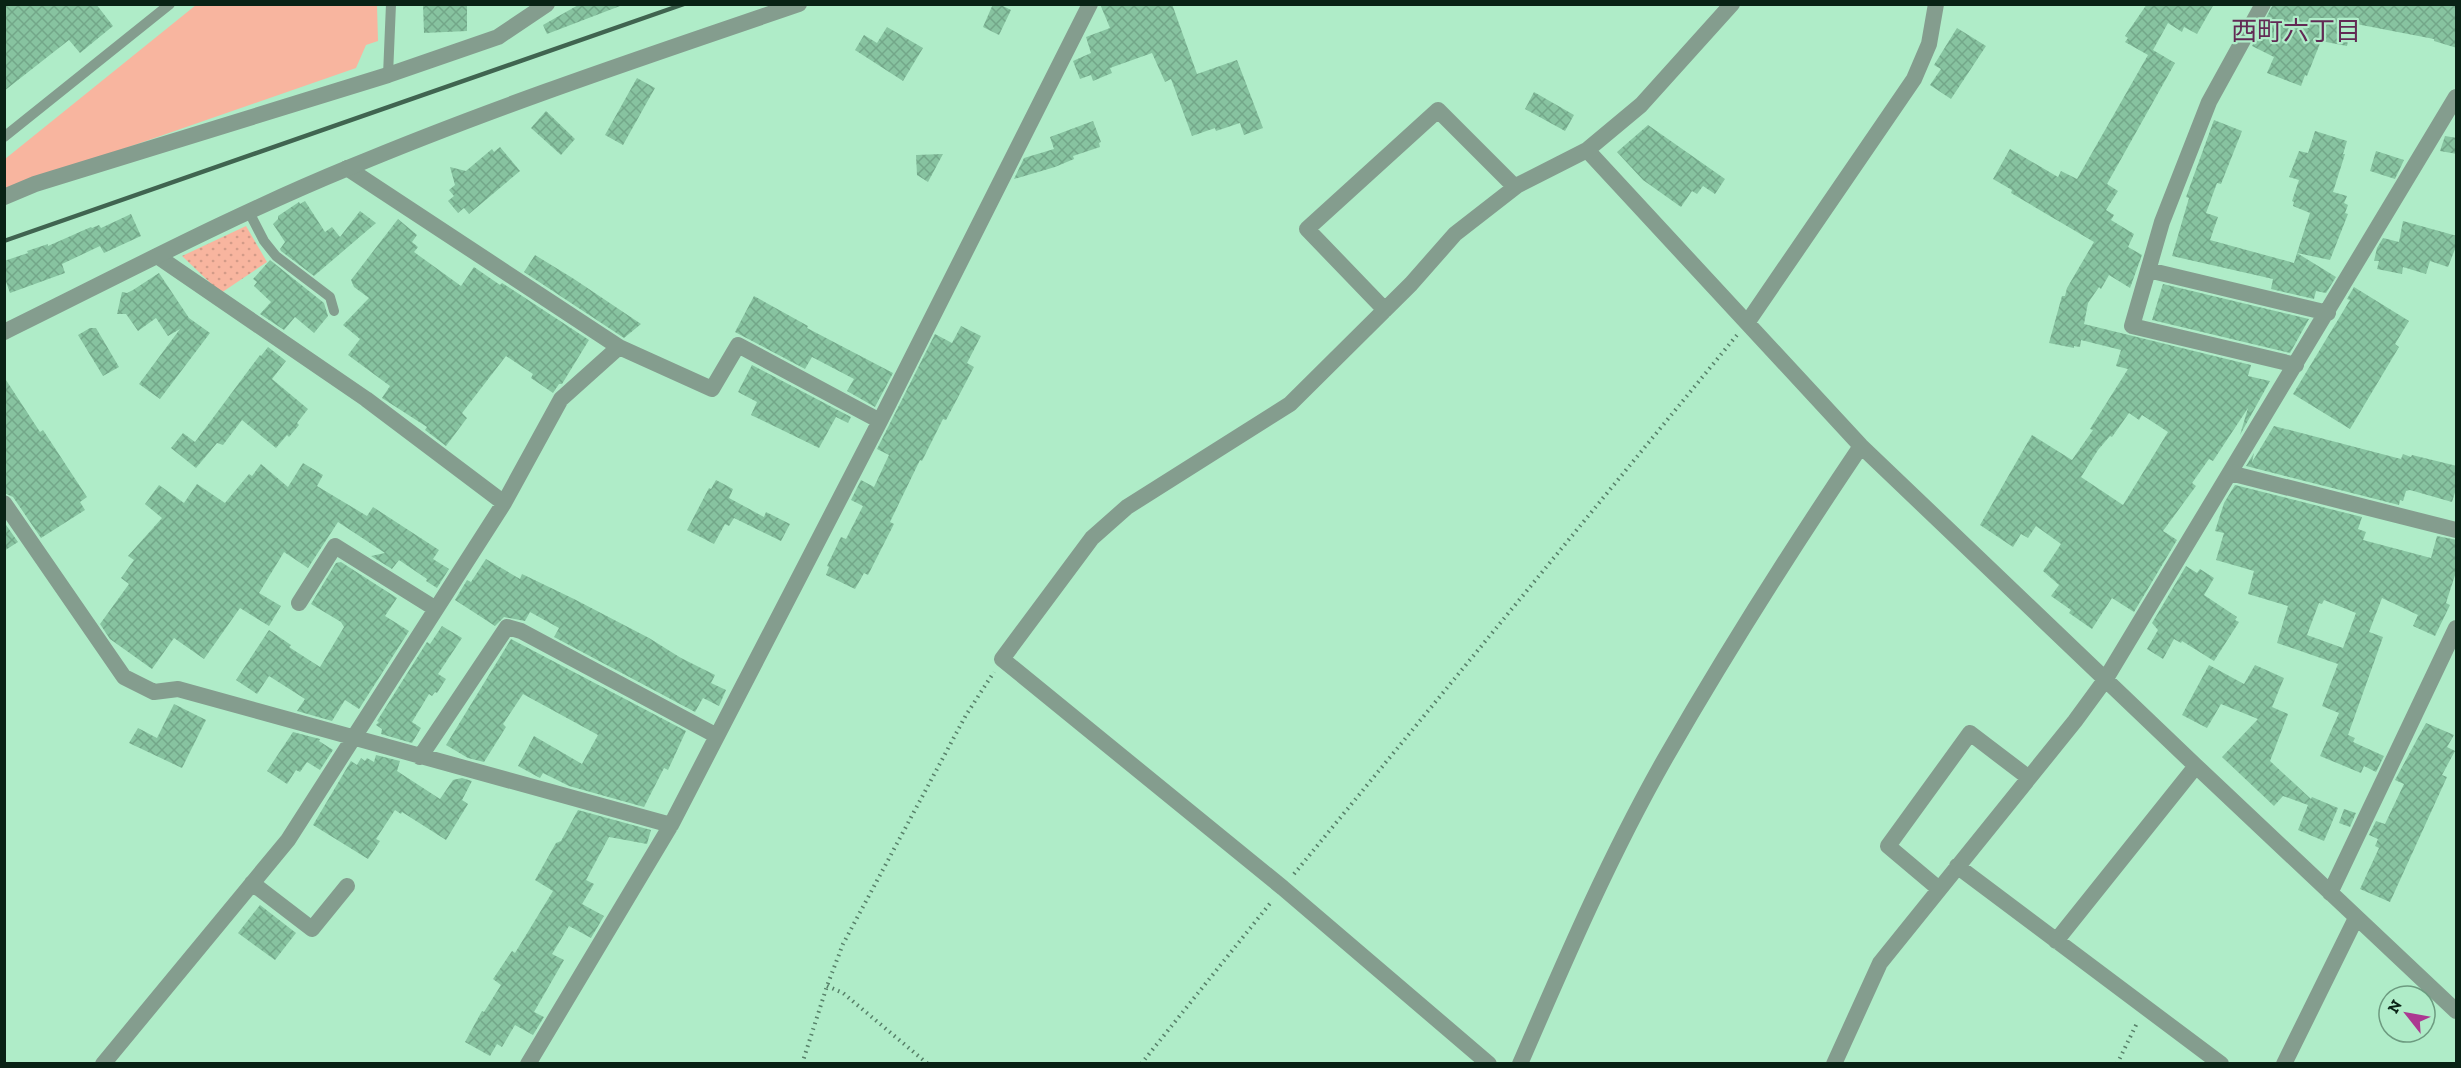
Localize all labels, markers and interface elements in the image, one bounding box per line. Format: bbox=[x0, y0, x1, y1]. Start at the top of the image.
district label: 西町六丁目 bbox=[2231, 15, 2361, 47]
north arrow bbox=[2377, 984, 2437, 1044]
text: N bbox=[2383, 996, 2406, 1017]

